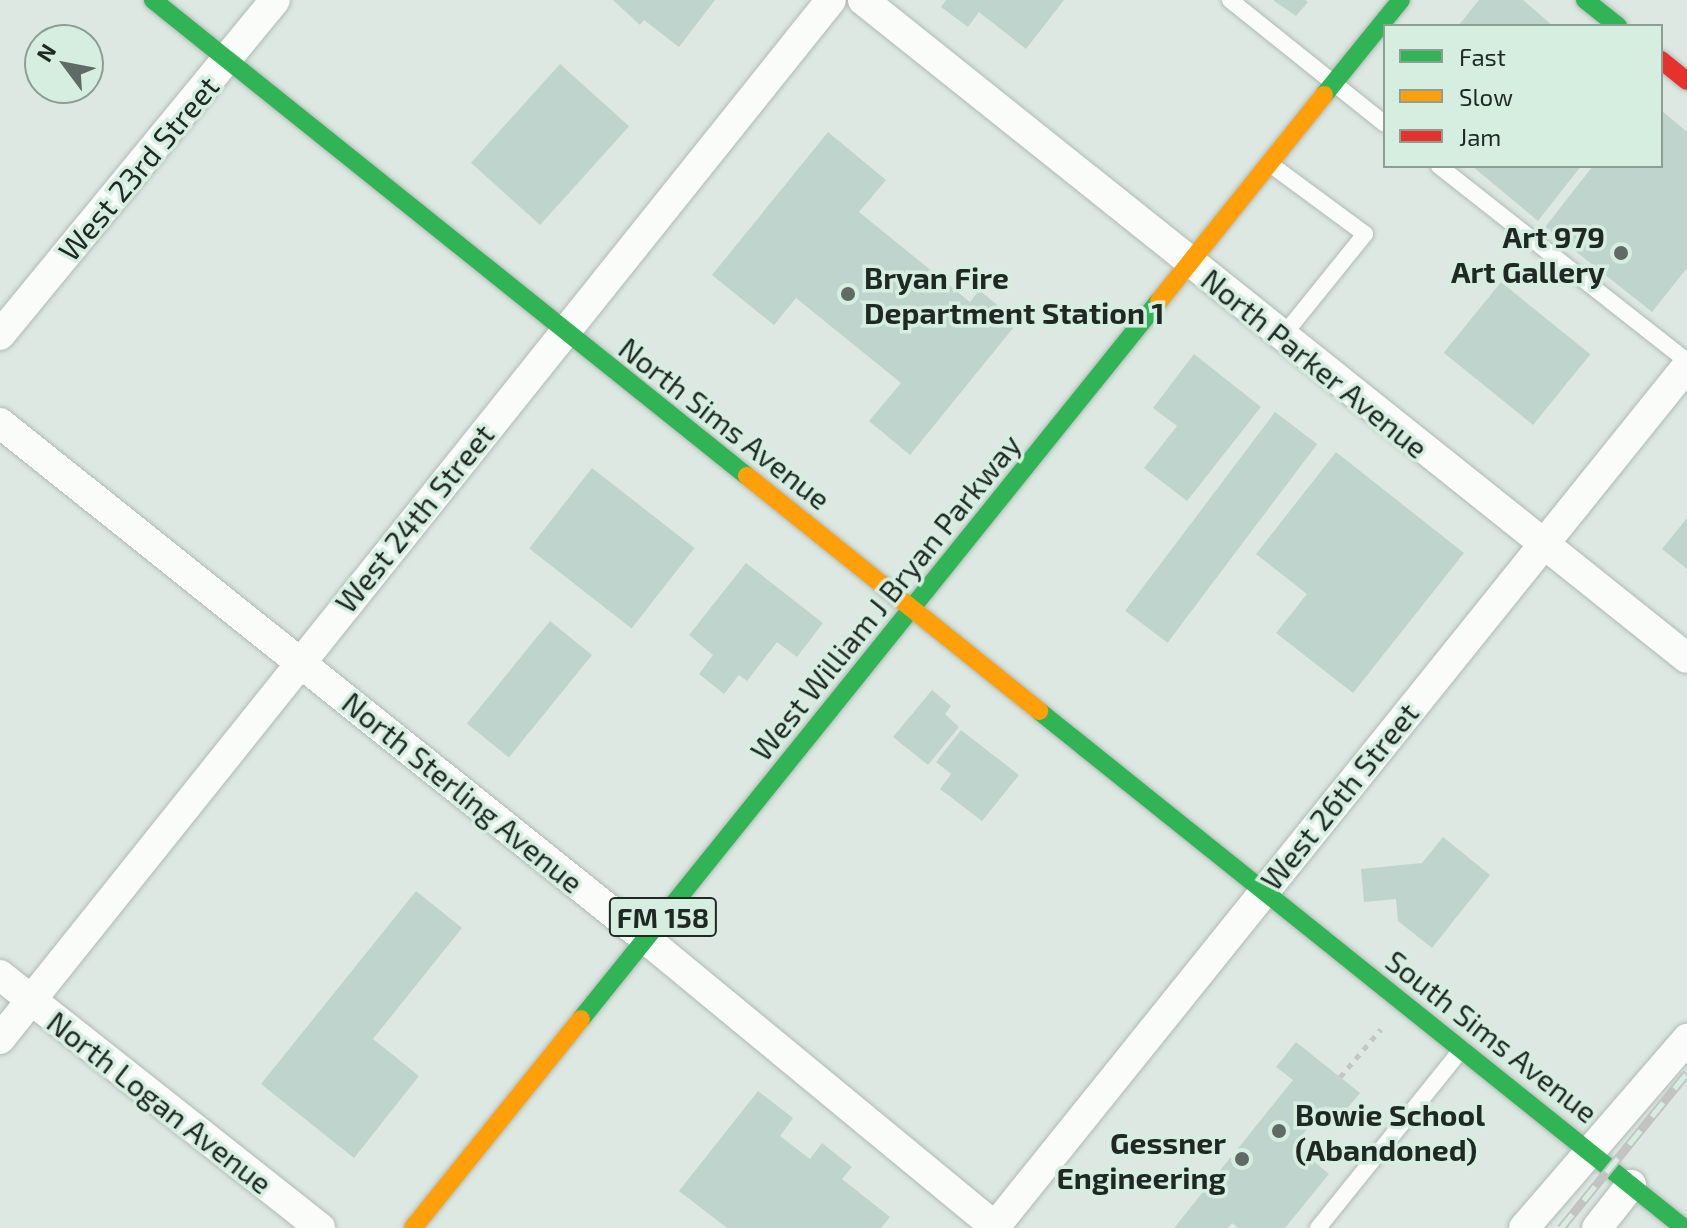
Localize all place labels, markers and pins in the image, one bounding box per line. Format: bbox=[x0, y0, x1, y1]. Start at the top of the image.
place label: Art 979 Art Gallery bbox=[1451, 218, 1605, 288]
marker: Art 979 Art Gallery bbox=[1612, 244, 1630, 262]
place label: Bryan Fire Department Station 1 bbox=[864, 259, 1164, 330]
marker: Bryan Fire Department Station 1 bbox=[839, 285, 857, 303]
place label: Bowie School (Abandoned) bbox=[1295, 1096, 1485, 1166]
marker: Bowie School (Abandoned) bbox=[1270, 1122, 1288, 1140]
place label: Gessner Engineering bbox=[1057, 1124, 1226, 1194]
marker: Gessner Engineering bbox=[1233, 1150, 1251, 1168]

